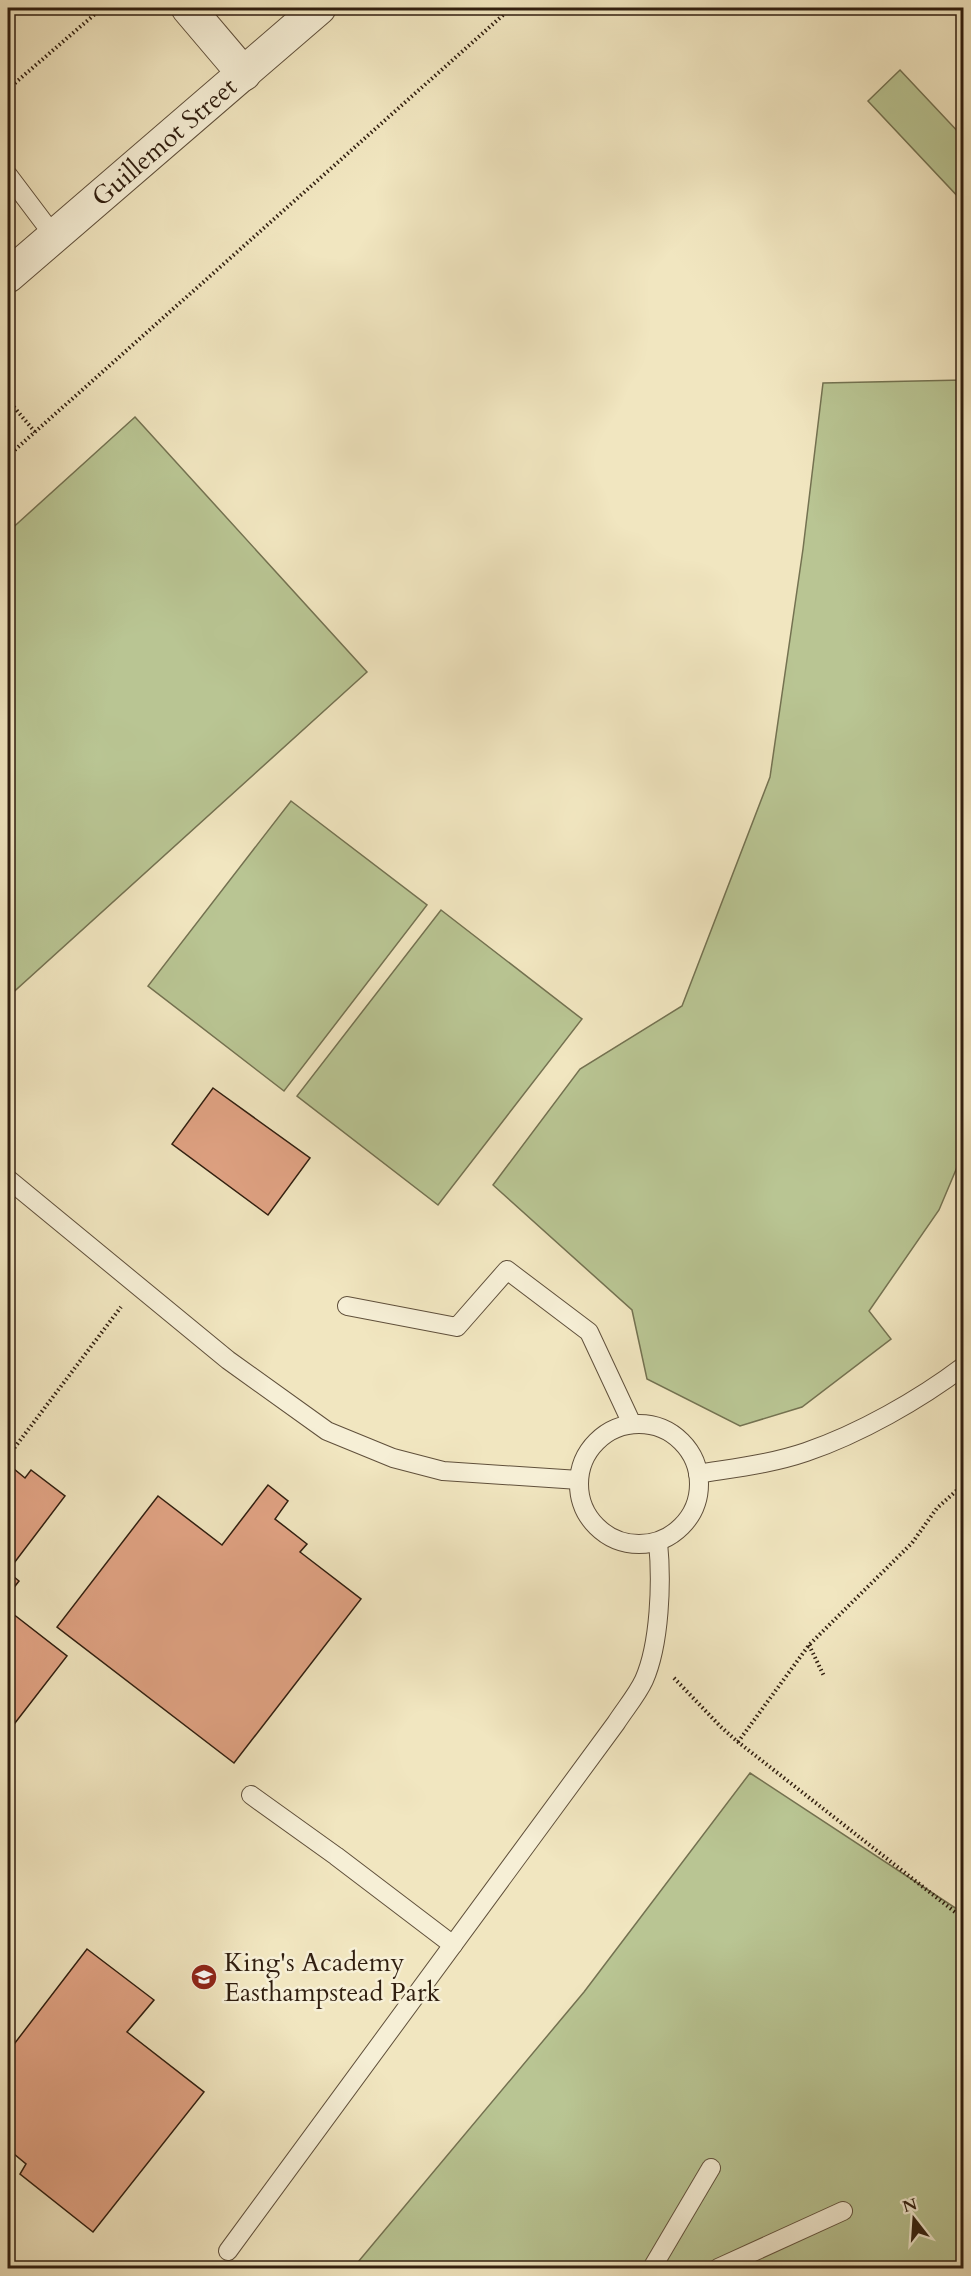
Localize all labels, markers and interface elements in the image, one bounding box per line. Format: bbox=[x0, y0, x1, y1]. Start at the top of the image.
street label: Guillemot Street bbox=[84, 70, 244, 214]
place label: King's Academy Easthampstead Park bbox=[224, 1945, 440, 2010]
school or university icon: King's Academy Easthampstead Park bbox=[189, 1962, 219, 1992]
north arrow bbox=[884, 2189, 944, 2249]
text: N bbox=[900, 2193, 920, 2218]

